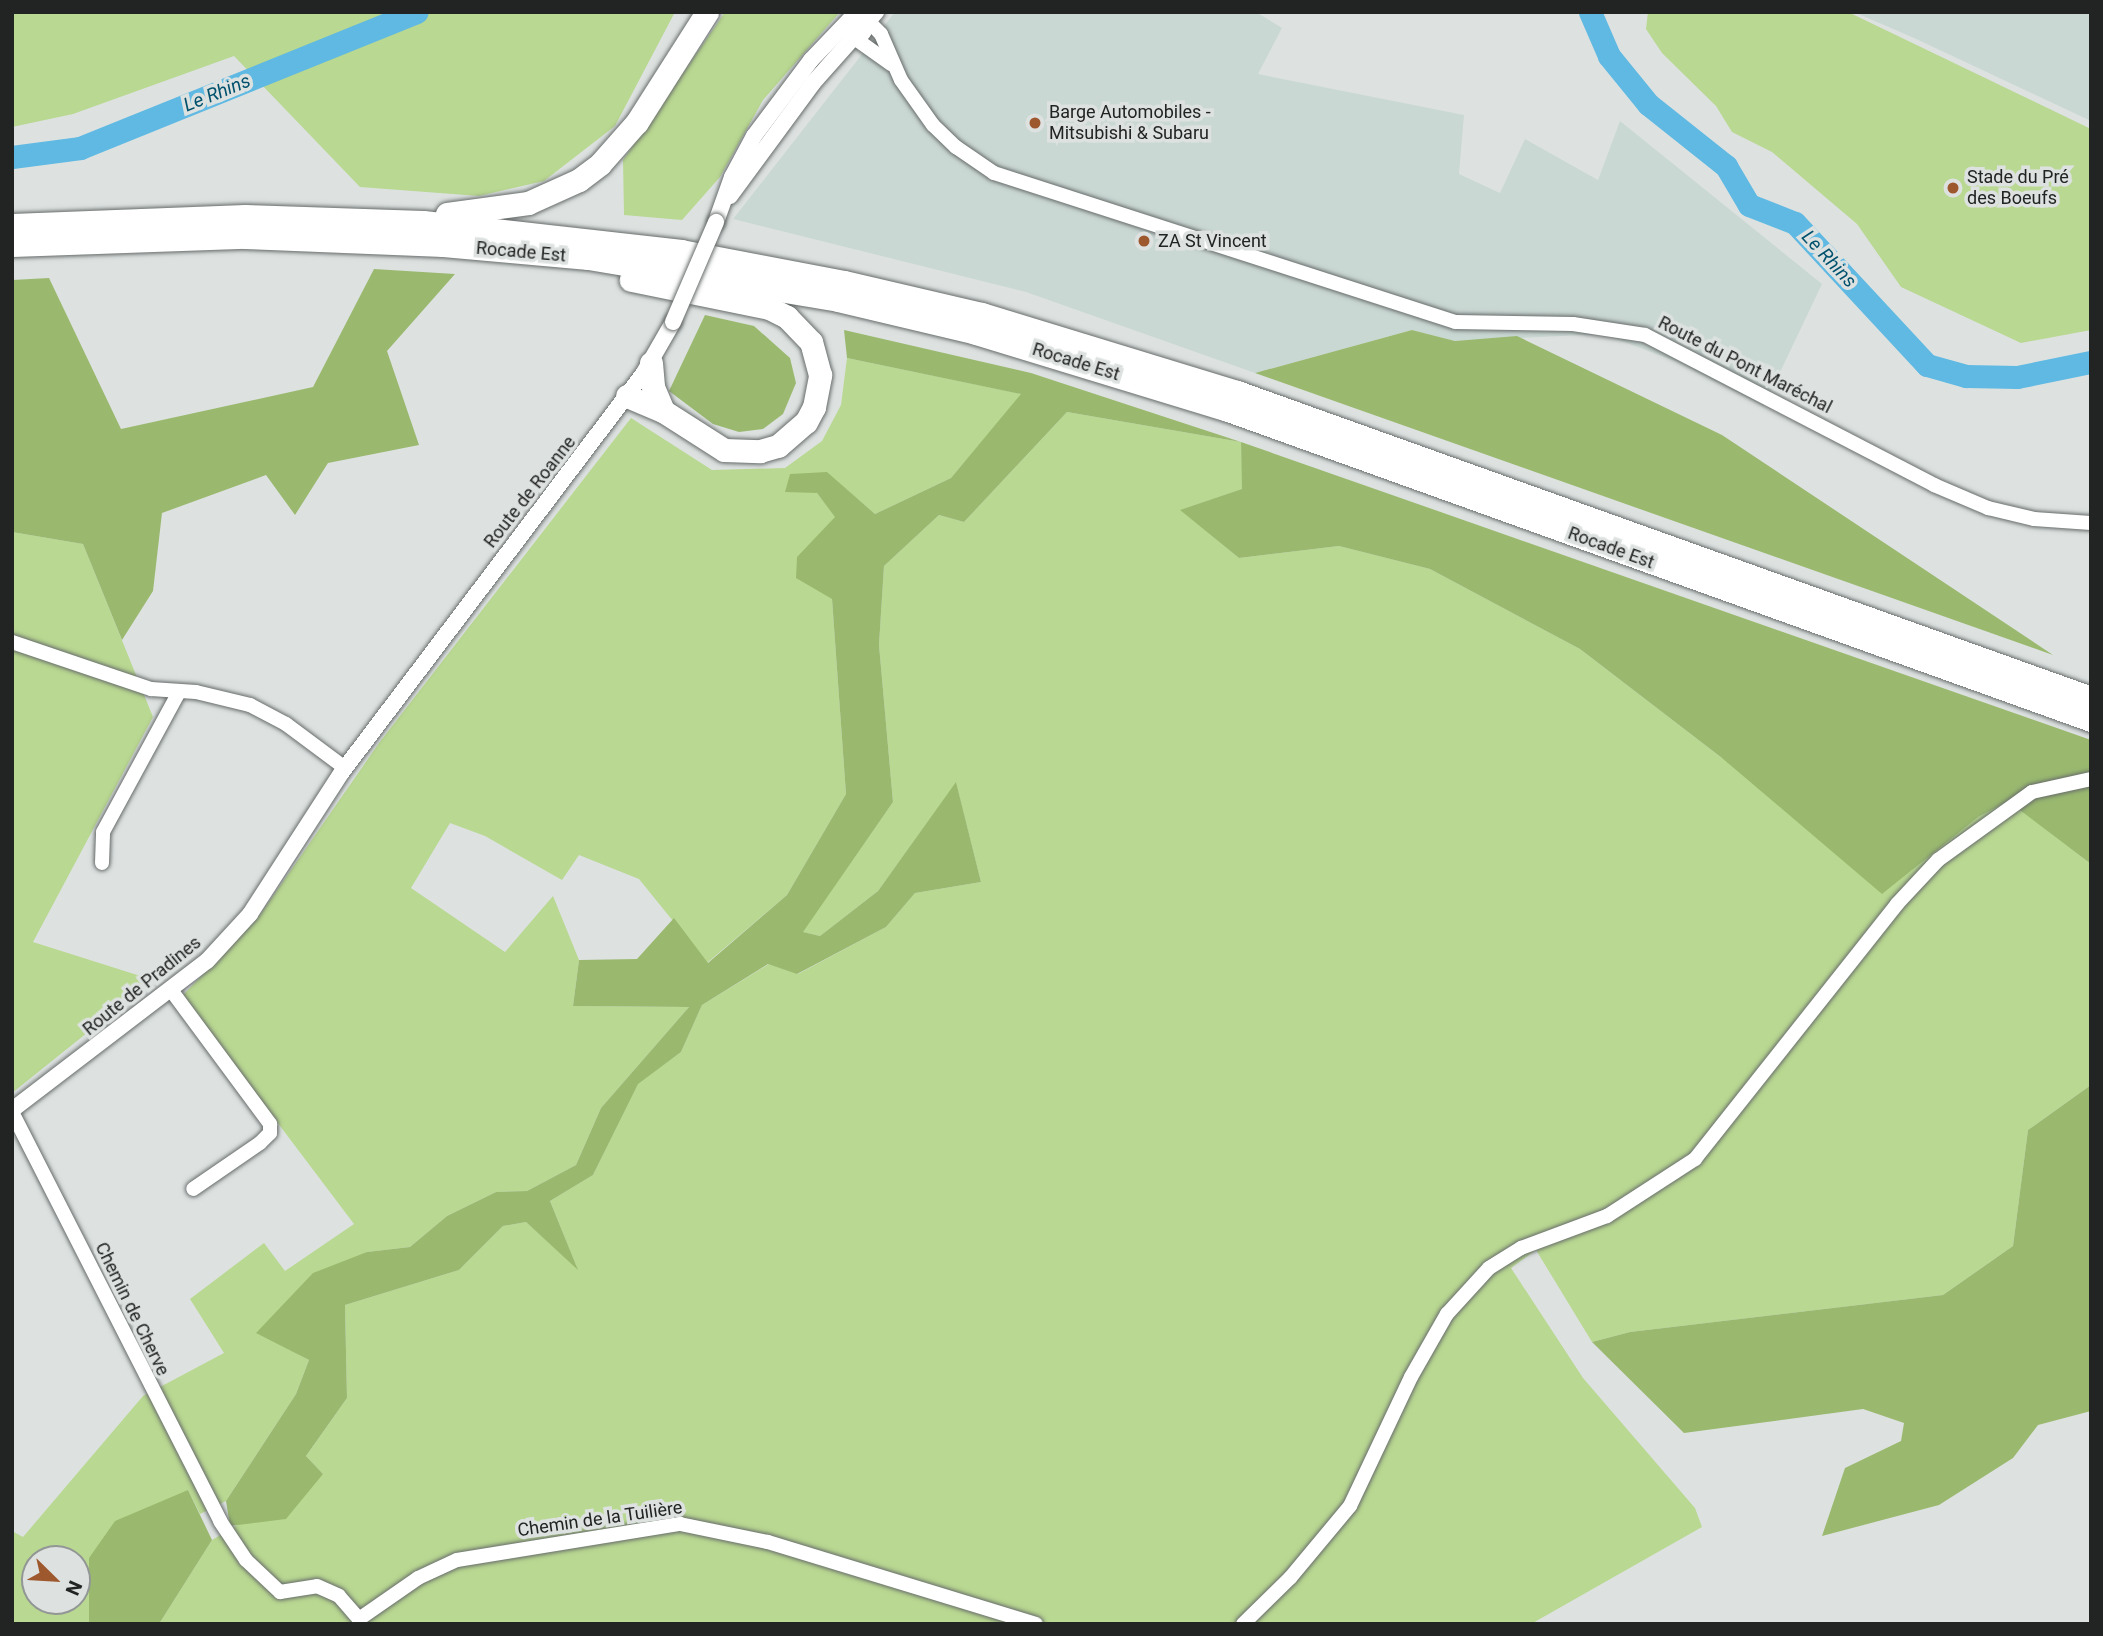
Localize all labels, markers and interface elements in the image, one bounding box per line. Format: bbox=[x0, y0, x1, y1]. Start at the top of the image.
water label: Le Rhins bbox=[180, 69, 254, 117]
place label: Barge Automobiles - Mitsubishi & Subaru bbox=[1049, 102, 1211, 144]
marker: Barge Automobiles - Mitsubishi & Subaru bbox=[1027, 115, 1043, 131]
place label: Stade du Pré des Boeufs bbox=[1967, 167, 2069, 210]
marker: Stade du Pré des Boeufs bbox=[1945, 180, 1961, 196]
water label: Le Rhins bbox=[1797, 226, 1861, 292]
place label: ZA St Vincent bbox=[1158, 230, 1267, 252]
marker: ZA St Vincent bbox=[1136, 233, 1152, 249]
street label: Rocade Est bbox=[475, 237, 567, 267]
street label: Route du Pont Maréchal bbox=[1655, 312, 1835, 418]
street label: Rocade Est bbox=[1030, 338, 1122, 386]
street label: Route de Roanne bbox=[480, 432, 580, 552]
street label: Rocade Est bbox=[1565, 522, 1657, 574]
street label: Route de Pradines bbox=[79, 932, 205, 1040]
street label: Chemin de Cherve bbox=[90, 1239, 174, 1379]
street label: Chemin de la Tuilière bbox=[516, 1497, 684, 1541]
north arrow bbox=[21, 1545, 91, 1615]
text: N bbox=[61, 1577, 87, 1599]

